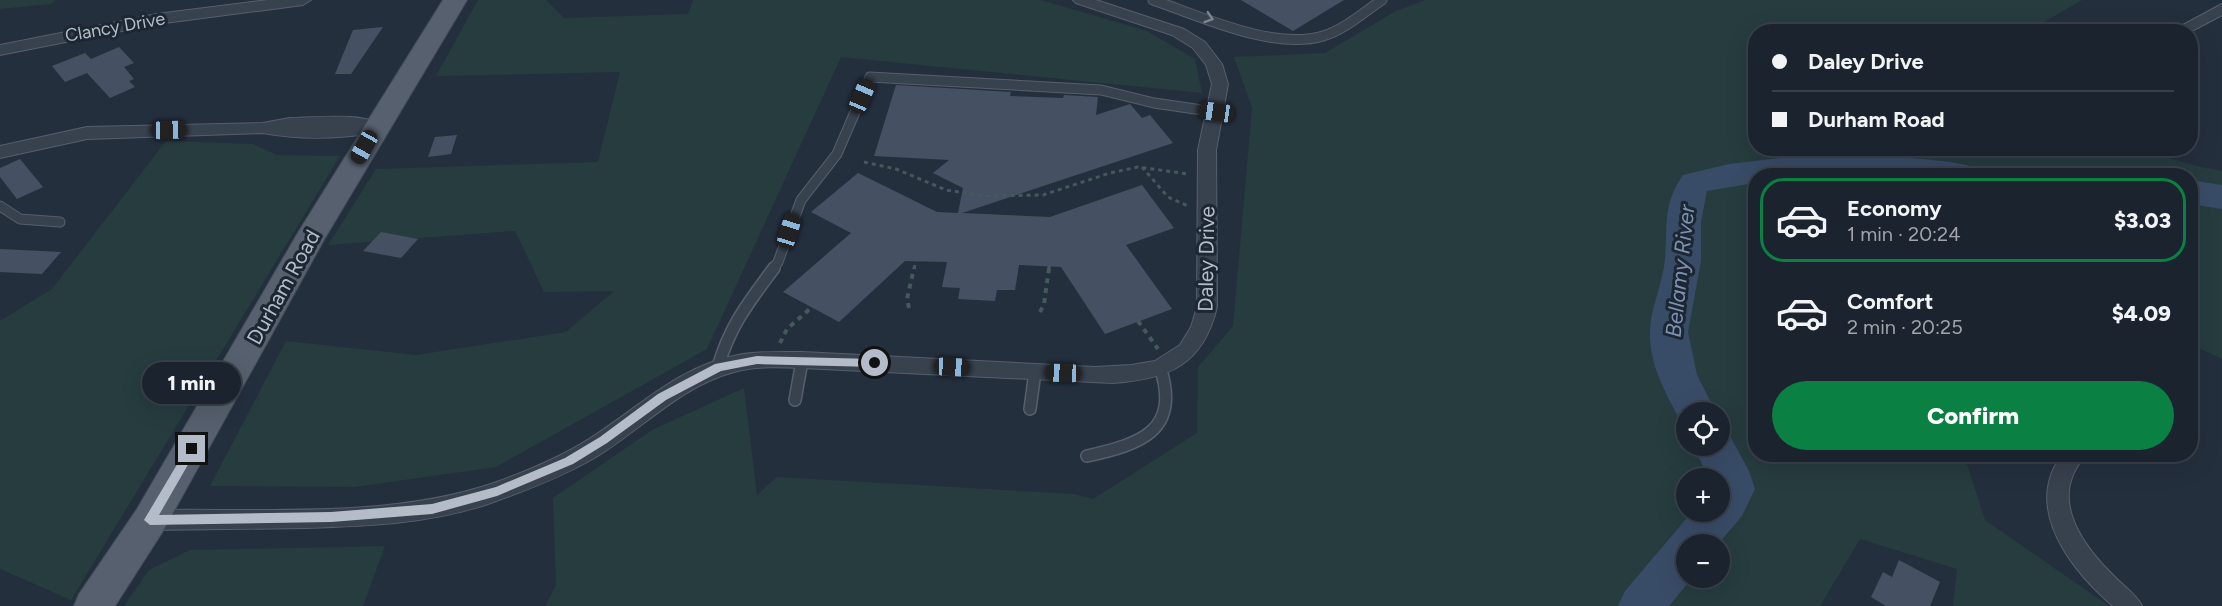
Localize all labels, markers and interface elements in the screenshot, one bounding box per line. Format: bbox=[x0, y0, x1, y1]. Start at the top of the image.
street label: Clancy Drive bbox=[63, 7, 167, 47]
one-way arrow bbox=[1203, 11, 1214, 23]
text: Daley Drive bbox=[1808, 48, 1924, 75]
car bbox=[847, 76, 877, 116]
car bbox=[1197, 101, 1235, 123]
text: Durham Road bbox=[1808, 106, 1945, 133]
car bbox=[151, 121, 187, 139]
car bbox=[347, 127, 381, 167]
icon: car bbox=[1775, 193, 1829, 247]
text: Economy bbox=[1847, 195, 1942, 222]
water label: Bellamy River bbox=[1660, 202, 1701, 339]
street label: Daley Drive bbox=[1193, 206, 1219, 312]
text: $3.03 bbox=[2114, 207, 2171, 234]
car bbox=[775, 211, 803, 251]
text: 1 min · 20:24 bbox=[1847, 222, 1961, 246]
street label: Durham Road bbox=[241, 225, 325, 349]
icon: car bbox=[1775, 286, 1829, 340]
text: Comfort bbox=[1847, 288, 1933, 315]
text: $4.09 bbox=[2112, 300, 2171, 327]
text: 2 min · 20:25 bbox=[1847, 315, 1963, 339]
route start bbox=[861, 349, 888, 376]
car bbox=[934, 357, 970, 377]
callout: 1 min bbox=[142, 362, 242, 404]
car bbox=[1045, 363, 1081, 383]
text: 1 min bbox=[168, 371, 215, 395]
button: Confirm bbox=[1772, 381, 2174, 450]
map controls bbox=[1676, 402, 1730, 588]
button: locate bbox=[1676, 402, 1730, 456]
route end bbox=[178, 435, 205, 462]
button: + bbox=[1676, 468, 1730, 522]
button: − bbox=[1676, 534, 1730, 588]

